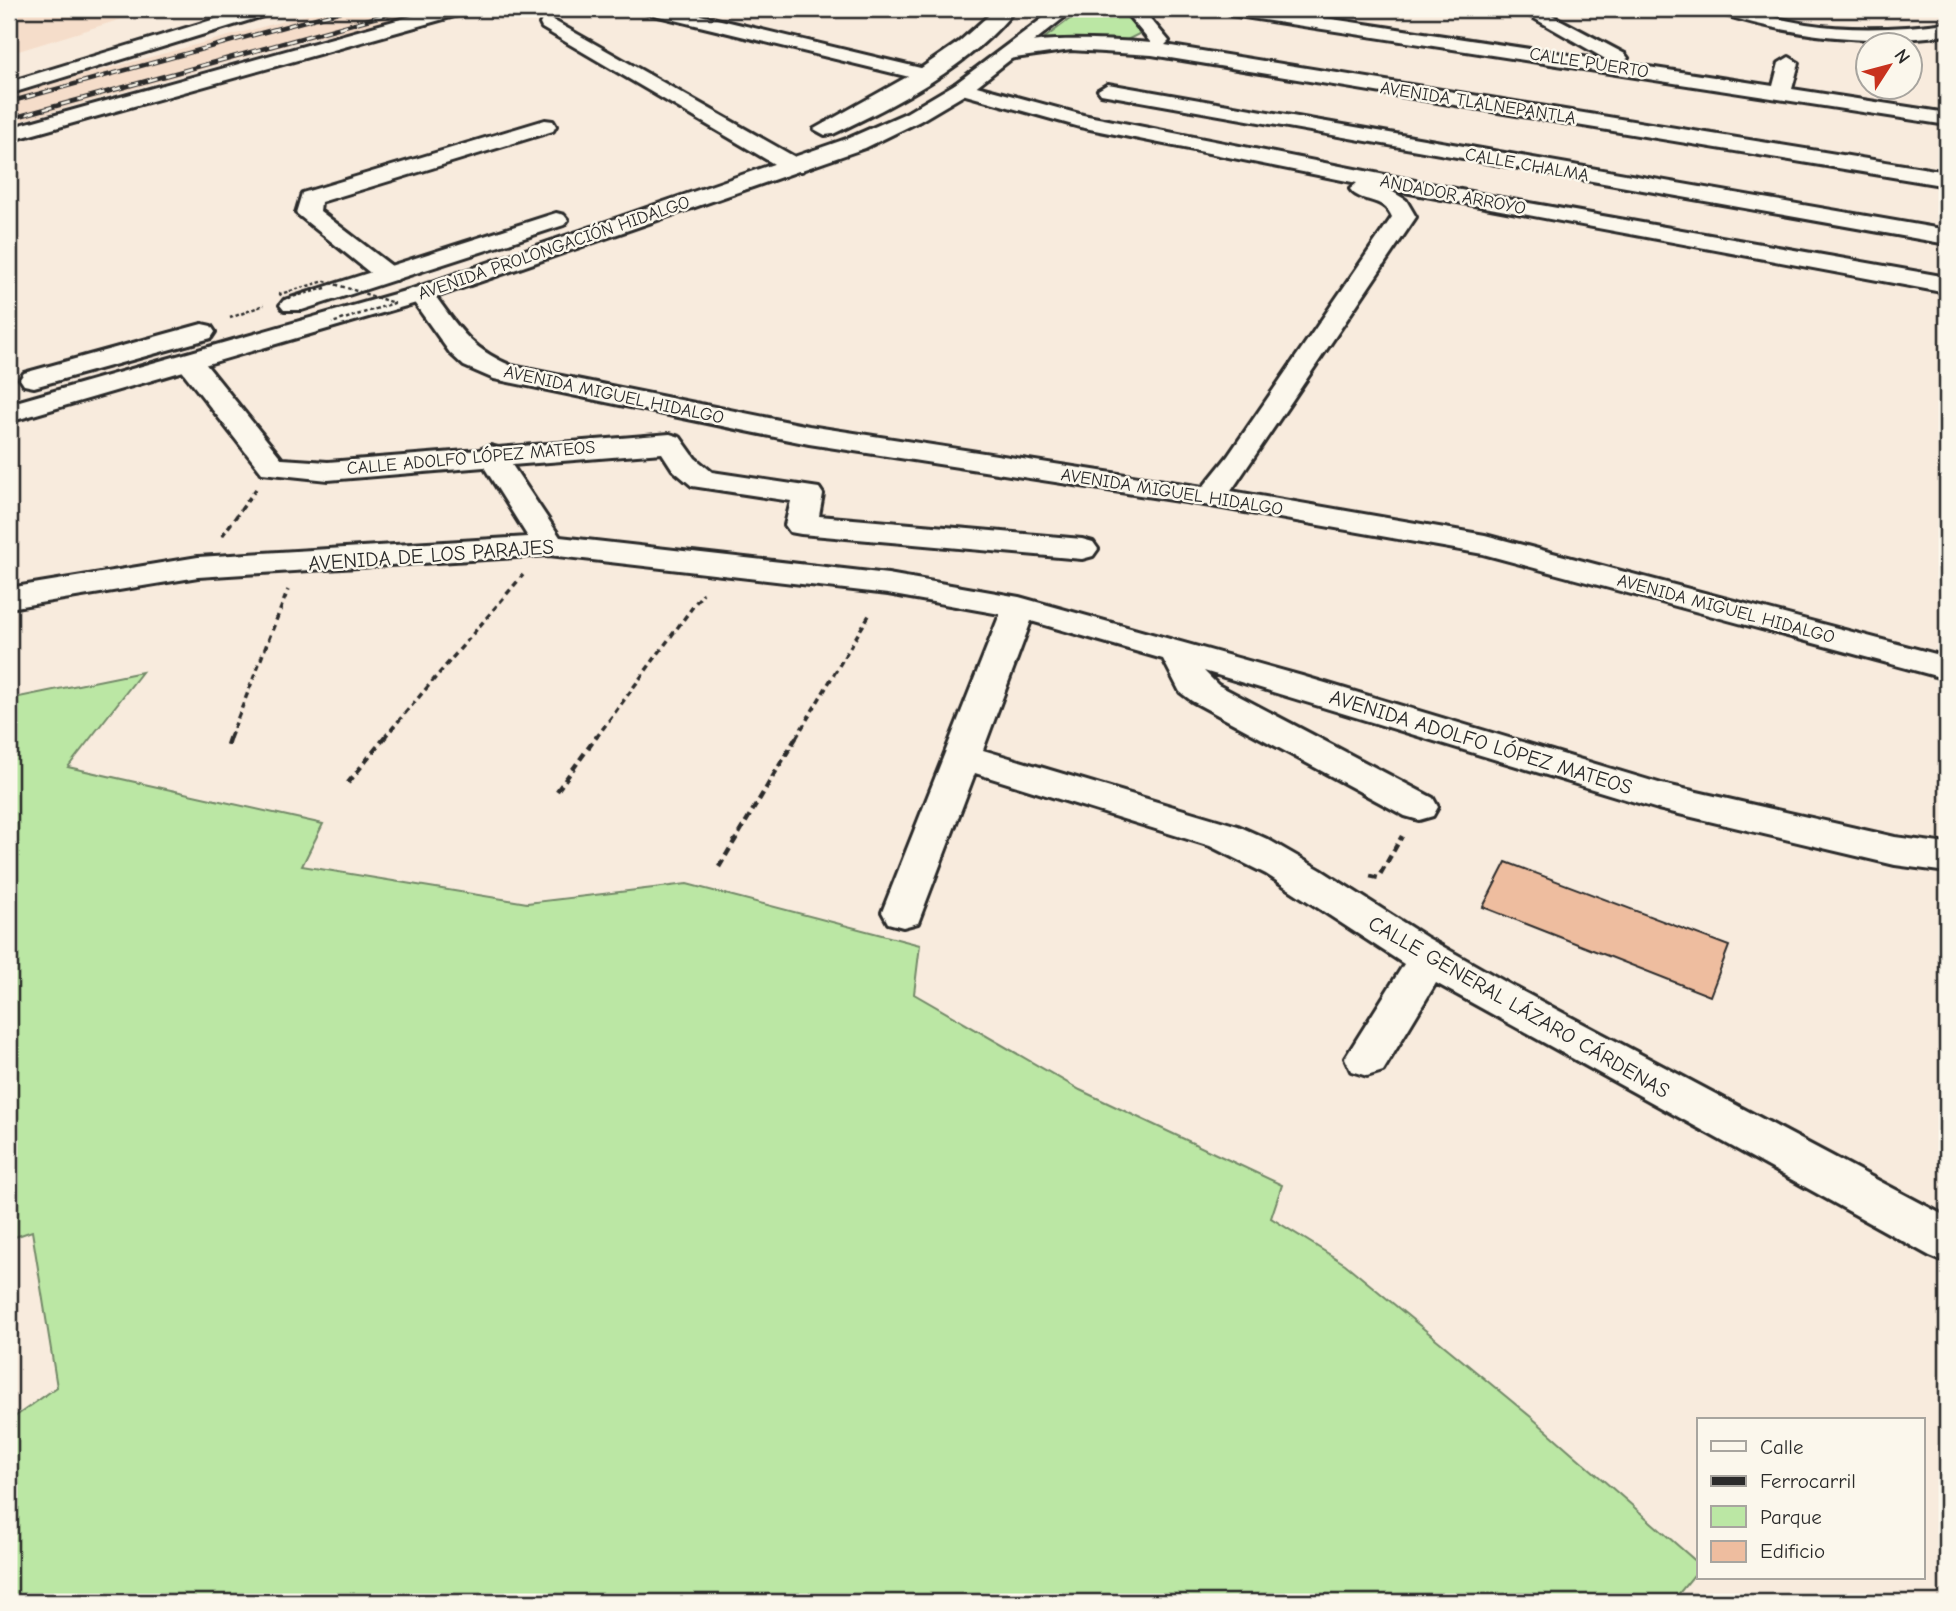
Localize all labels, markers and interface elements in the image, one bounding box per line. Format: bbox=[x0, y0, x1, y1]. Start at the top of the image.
north arrow bbox=[1854, 32, 1924, 102]
street label: CALLE PUERTO bbox=[1528, 43, 1650, 83]
text: N bbox=[1889, 45, 1914, 68]
street label: AVENIDA TLALNEPANTLA bbox=[1379, 77, 1577, 129]
street label: CALLE CHALMA bbox=[1463, 144, 1591, 186]
street label: ANDADOR ARROYO bbox=[1378, 171, 1528, 219]
street label: AVENIDA PROLONGACIÓN HIDALGO bbox=[415, 191, 693, 305]
street label: AVENIDA MIGUEL HIDALGO bbox=[502, 361, 726, 429]
street label: CALLE ADOLFO LÓPEZ MATEOS bbox=[346, 436, 596, 479]
street label: AVENIDA MIGUEL HIDALGO bbox=[1060, 464, 1284, 520]
street label: AVENIDA DE LOS PARAJES bbox=[307, 534, 555, 576]
street label: AVENIDA MIGUEL HIDALGO bbox=[1615, 570, 1837, 648]
street label: AVENIDA ADOLFO LÓPEZ MATEOS bbox=[1327, 684, 1635, 800]
street label: CALLE GENERAL LÁZARO CÁRDENAS bbox=[1364, 911, 1674, 1103]
legend bbox=[1697, 1418, 1924, 1580]
text: Calle bbox=[1760, 1435, 1803, 1459]
text: Ferrocarril bbox=[1760, 1469, 1856, 1493]
text: Parque bbox=[1760, 1505, 1822, 1529]
text: Edificio bbox=[1760, 1539, 1825, 1563]

